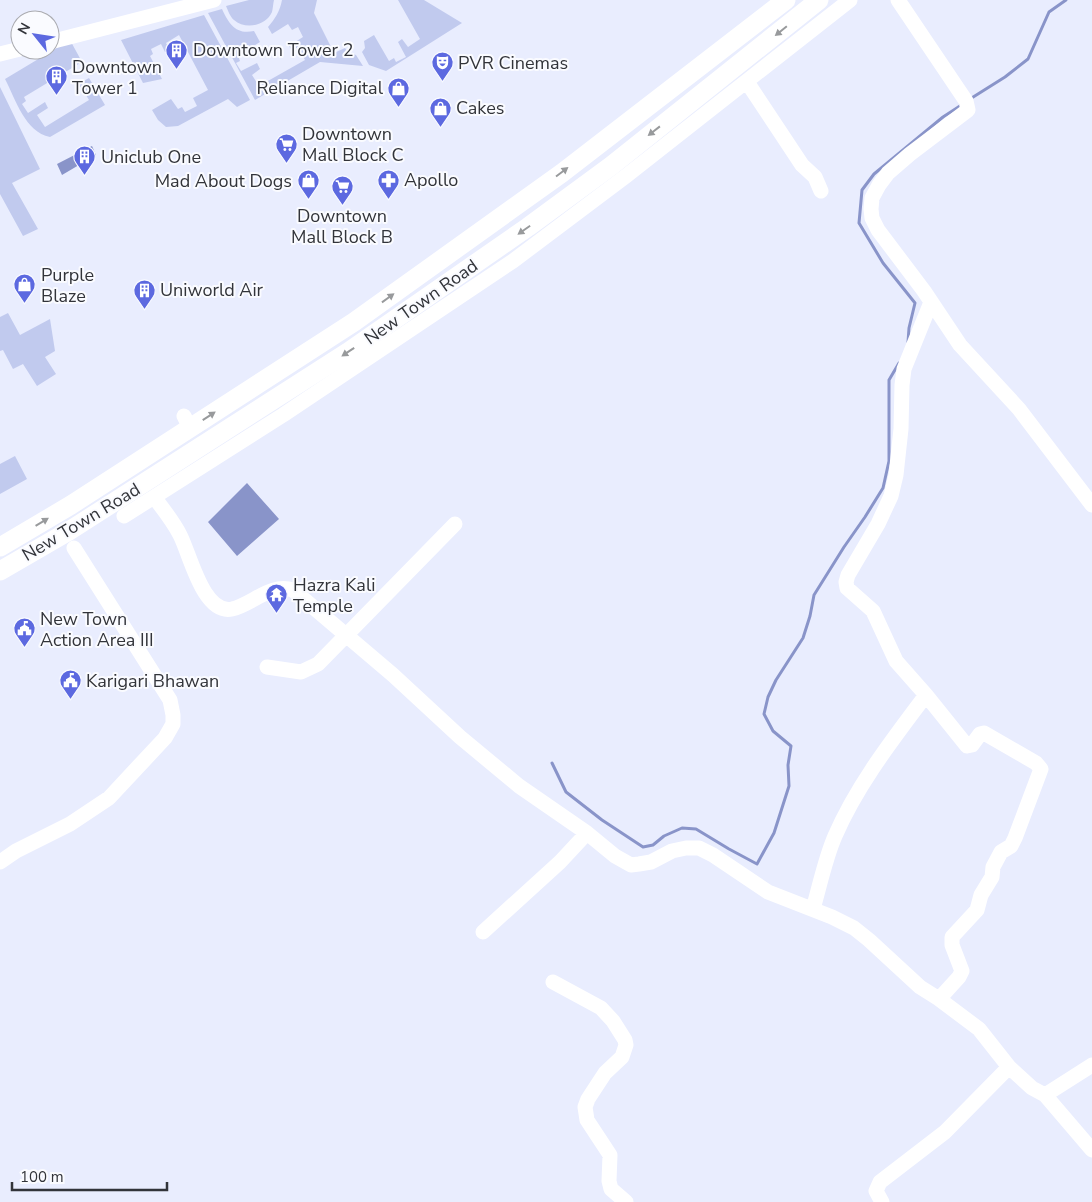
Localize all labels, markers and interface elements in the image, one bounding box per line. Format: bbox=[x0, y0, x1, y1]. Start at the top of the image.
north arrow bbox=[10, 10, 60, 60]
text: N bbox=[13, 19, 35, 38]
one-way arrow bbox=[775, 25, 788, 36]
building icon: Downtown Tower 2 bbox=[165, 38, 189, 69]
place label: Downtown Tower 2 bbox=[193, 38, 353, 62]
theatre icon: PVR Cinemas bbox=[430, 51, 454, 82]
place label: PVR Cinemas bbox=[458, 51, 568, 75]
place label: Downtown Tower 1 bbox=[72, 55, 162, 100]
building icon: Downtown Tower 1 bbox=[44, 65, 68, 96]
place label: Reliance Digital bbox=[257, 76, 384, 100]
shop icon: Reliance Digital bbox=[387, 76, 411, 107]
shop icon: Cakes bbox=[428, 96, 452, 127]
place label: Cakes bbox=[456, 96, 504, 120]
place label: Downtown Mall Block C bbox=[302, 122, 404, 167]
one-way arrow bbox=[648, 126, 661, 137]
supermarket icon: Downtown Mall Block C bbox=[274, 132, 298, 163]
building icon: Uniclub One bbox=[73, 145, 97, 176]
place label: Uniclub One bbox=[101, 145, 201, 169]
one-way arrow bbox=[555, 167, 569, 177]
pharmacy icon: Apollo bbox=[376, 168, 400, 199]
place label: Apollo bbox=[404, 168, 458, 192]
place label: Mad About Dogs bbox=[155, 169, 292, 193]
shop icon: Mad About Dogs bbox=[296, 169, 320, 200]
supermarket icon: Downtown Mall Block B bbox=[330, 174, 354, 205]
place label: Downtown Mall Block B bbox=[291, 204, 393, 249]
one-way arrow bbox=[517, 225, 531, 235]
street label: New Town Road bbox=[359, 254, 483, 350]
place label: Purple Blaze bbox=[41, 263, 94, 308]
shop icon: Purple Blaze bbox=[13, 273, 37, 304]
building icon: Uniworld Air bbox=[132, 278, 156, 309]
place label: Uniworld Air bbox=[160, 278, 264, 302]
one-way arrow bbox=[381, 293, 395, 303]
one-way arrow bbox=[341, 347, 354, 357]
one-way arrow bbox=[202, 412, 215, 421]
street label: New Town Road bbox=[17, 477, 145, 567]
one-way arrow bbox=[35, 518, 48, 527]
place label: Hazra Kali Temple bbox=[293, 573, 375, 618]
temple icon: Hazra Kali Temple bbox=[265, 583, 289, 614]
place label: New Town Action Area III bbox=[40, 607, 154, 652]
public building icon: New Town Action Area III bbox=[12, 617, 36, 648]
public building icon: Karigari Bhawan bbox=[58, 669, 82, 700]
place label: Karigari Bhawan bbox=[86, 669, 219, 693]
scale bar bbox=[12, 1160, 168, 1192]
text: 100 m bbox=[20, 1167, 64, 1187]

